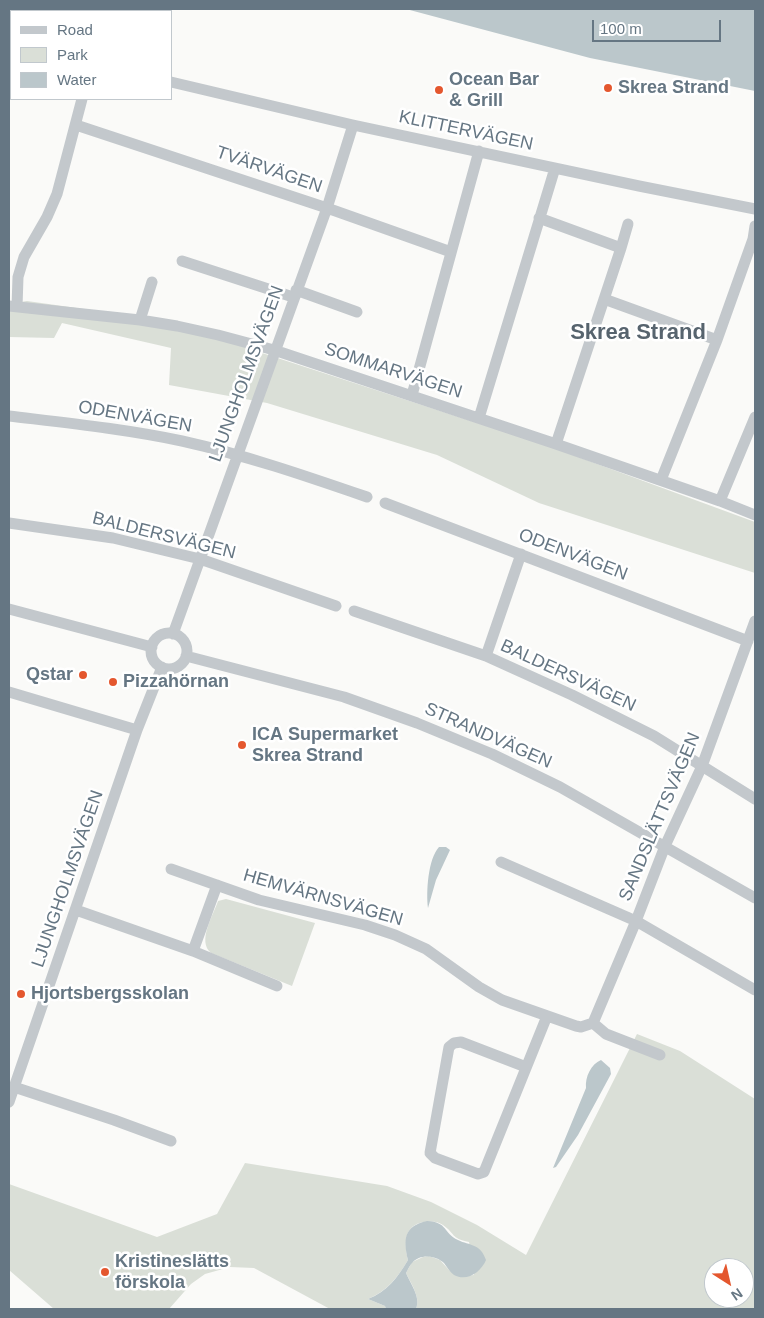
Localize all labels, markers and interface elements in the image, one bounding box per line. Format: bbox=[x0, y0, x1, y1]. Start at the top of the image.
legend bbox=[10, 10, 172, 100]
scale bar bbox=[594, 10, 723, 42]
text: 100 m bbox=[600, 20, 642, 37]
text: Road bbox=[57, 21, 93, 38]
text: Park bbox=[57, 46, 88, 63]
place label: Ocean Bar & Grill bbox=[449, 69, 539, 112]
text: Water bbox=[57, 71, 96, 88]
place label: Skrea Strand bbox=[618, 77, 729, 99]
marker: Skrea Strand bbox=[602, 82, 614, 94]
marker: Ocean Bar & Grill bbox=[433, 84, 445, 96]
street label: KLITTERVÄGEN bbox=[397, 106, 535, 156]
street label: TVÄRVÄGEN bbox=[213, 142, 325, 198]
street label: LJUNGHOLMSVÄGEN bbox=[205, 283, 289, 465]
district label: Skrea Strand bbox=[570, 320, 706, 346]
street label: SOMMARVÄGEN bbox=[321, 339, 465, 403]
street label: ODENVÄGEN bbox=[76, 396, 194, 438]
street label: BALDERSVÄGEN bbox=[90, 508, 238, 564]
street label: ODENVÄGEN bbox=[515, 524, 631, 586]
street label: BALDERSVÄGEN bbox=[497, 635, 639, 717]
place label: Qstar bbox=[26, 664, 73, 686]
marker: Qstar bbox=[77, 669, 89, 681]
place label: Pizzahörnan bbox=[123, 671, 229, 693]
marker: Pizzahörnan bbox=[107, 676, 119, 688]
street label: STRANDVÄGEN bbox=[421, 698, 555, 774]
place label: ICA Supermarket Skrea Strand bbox=[252, 724, 398, 766]
street label: SANDSLÄTTSVÄGEN bbox=[615, 729, 705, 905]
marker: ICA Supermarket Skrea Strand bbox=[236, 739, 248, 751]
street label: LJUNGHOLMSVÄGEN bbox=[28, 788, 108, 970]
street label: HEMVÄRNSVÄGEN bbox=[241, 865, 405, 931]
place label: Hjortsbergsskolan bbox=[31, 983, 189, 1005]
marker: Hjortsbergsskolan bbox=[15, 988, 27, 1000]
place label: Kristineslätts förskola bbox=[115, 1251, 229, 1294]
north arrow bbox=[704, 1258, 754, 1308]
marker: Kristineslätts förskola bbox=[99, 1266, 111, 1278]
text: N bbox=[728, 1285, 746, 1304]

